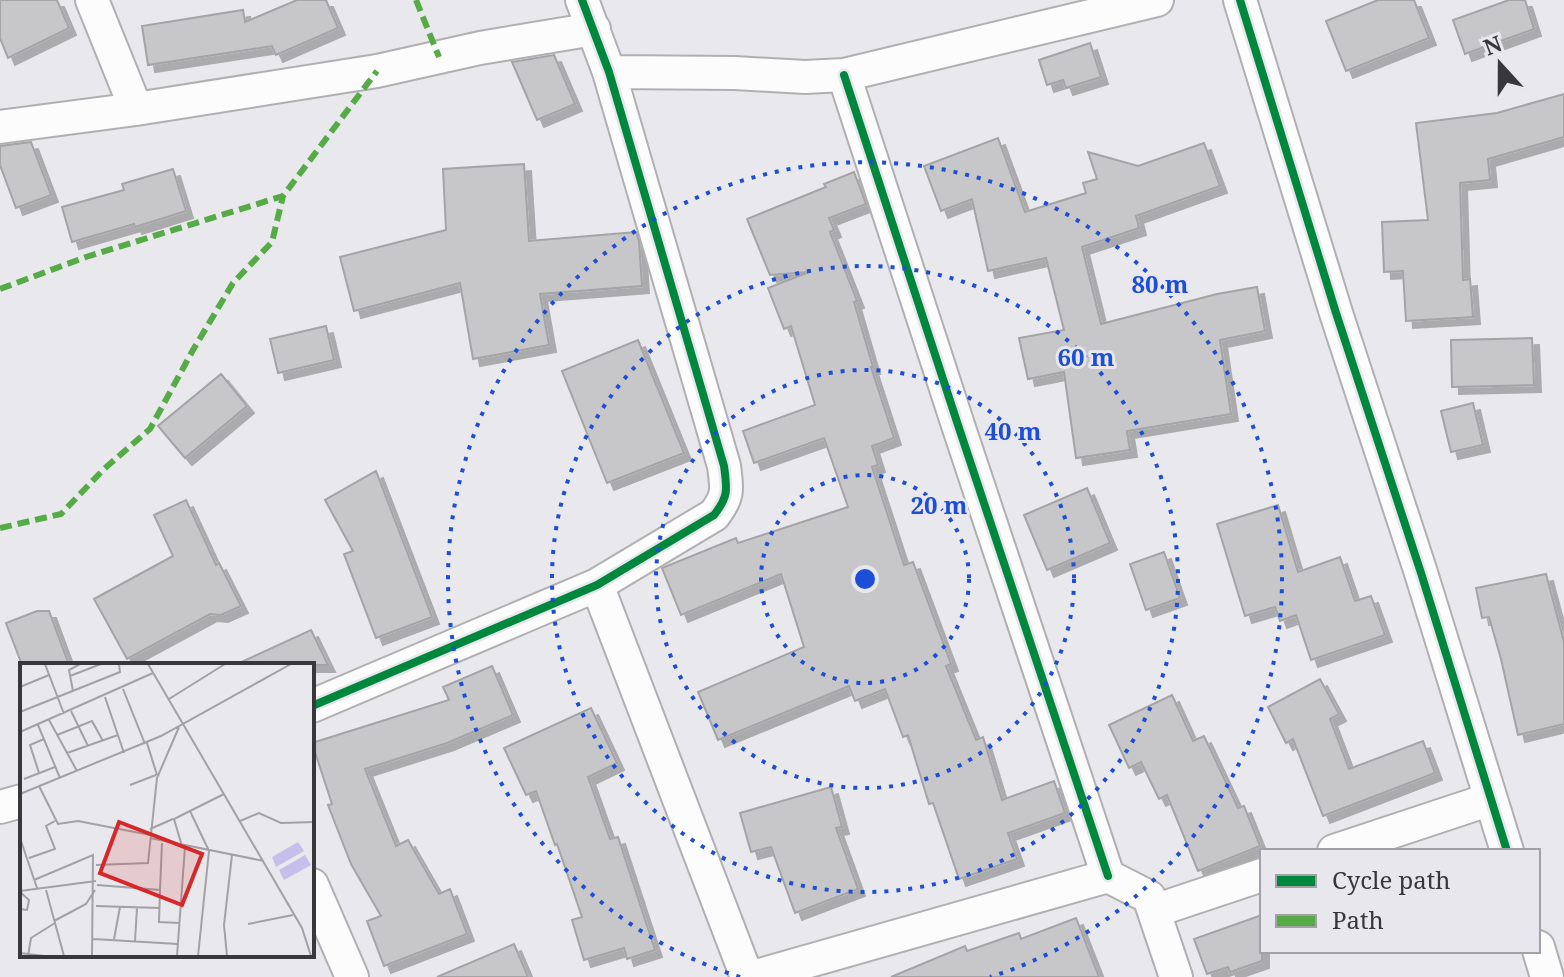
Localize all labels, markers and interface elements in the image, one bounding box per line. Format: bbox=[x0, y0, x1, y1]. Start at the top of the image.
north arrow bbox=[1460, 24, 1540, 104]
text: N bbox=[1479, 27, 1506, 62]
text: 80 m bbox=[1131, 267, 1189, 300]
text: 60 m bbox=[1057, 340, 1115, 373]
text: 40 m bbox=[984, 414, 1042, 447]
text: 20 m bbox=[910, 488, 968, 521]
centre of rings bbox=[851, 565, 879, 593]
inset map bbox=[20, 663, 314, 957]
legend bbox=[1260, 849, 1540, 953]
text: Cycle path bbox=[1332, 863, 1451, 896]
text: Path bbox=[1332, 903, 1384, 936]

